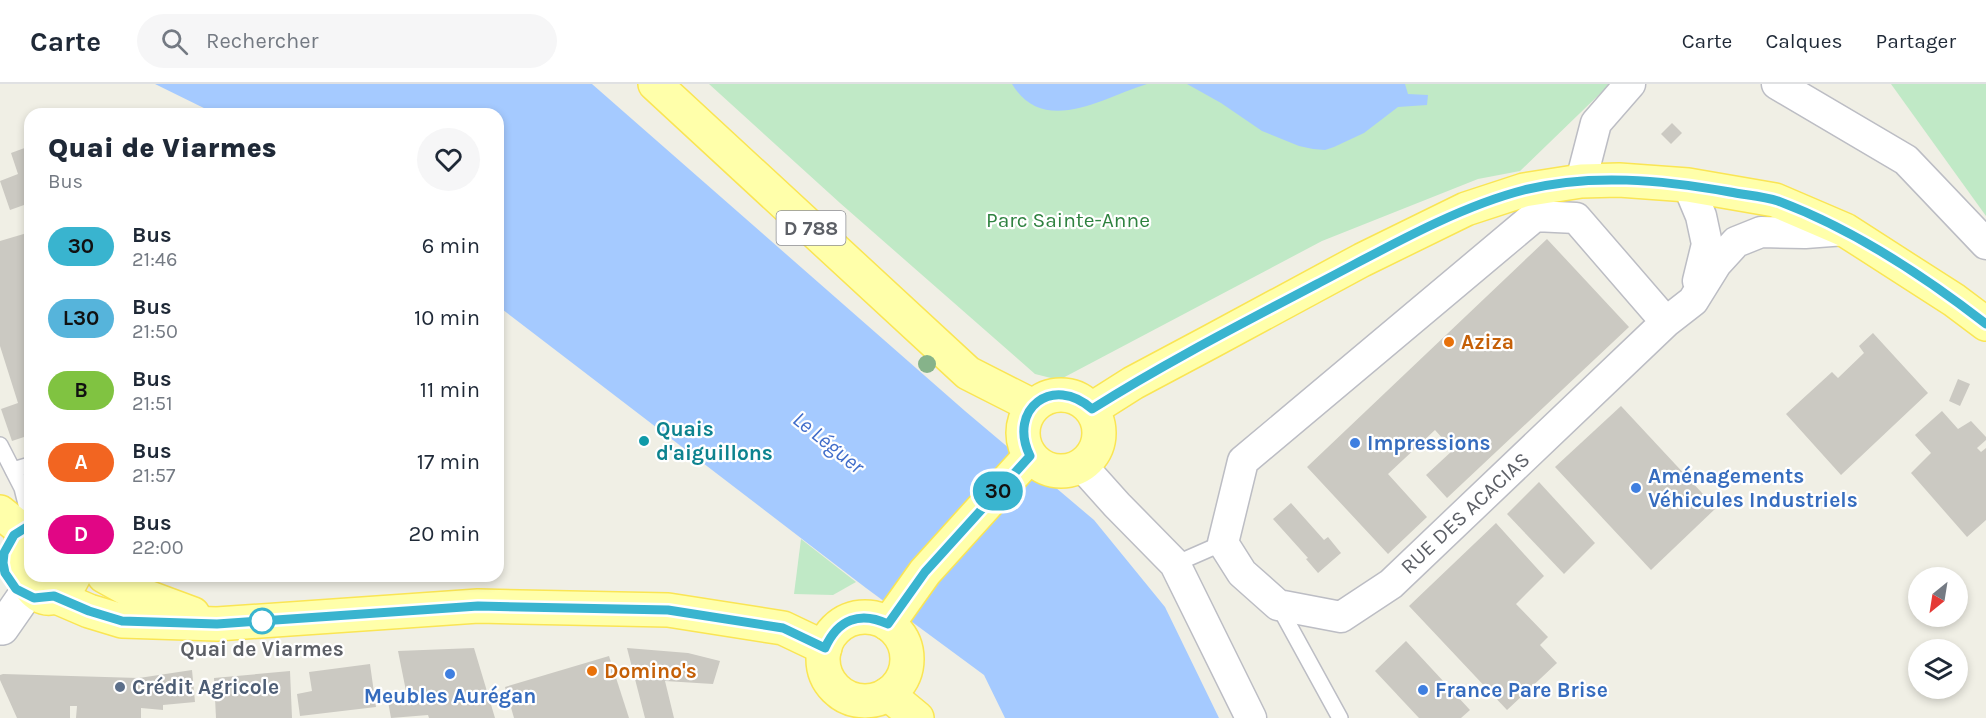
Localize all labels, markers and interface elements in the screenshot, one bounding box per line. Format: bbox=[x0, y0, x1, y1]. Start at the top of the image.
search box bbox=[137, 14, 557, 68]
text: Carte bbox=[30, 25, 101, 58]
icon: search bbox=[158, 25, 191, 58]
text: Rechercher bbox=[206, 28, 319, 54]
text: Carte bbox=[1682, 29, 1732, 53]
text: Calques bbox=[1765, 29, 1843, 53]
text: Partager bbox=[1876, 29, 1956, 53]
button: heart bbox=[417, 128, 480, 191]
text: Quai de Viarmes bbox=[48, 131, 277, 164]
text: Bus bbox=[48, 170, 83, 193]
park label: Parc Sainte-Anne bbox=[986, 208, 1150, 232]
road number: D 788 bbox=[776, 211, 846, 245]
text: Bus bbox=[132, 222, 172, 248]
text: 6 min bbox=[422, 233, 480, 259]
text: 30 bbox=[68, 234, 94, 258]
text: 21:46 bbox=[132, 248, 177, 271]
text: Bus bbox=[132, 294, 172, 320]
text: 10 min bbox=[414, 305, 480, 331]
text: L30 bbox=[63, 306, 99, 330]
text: 21:50 bbox=[132, 320, 178, 343]
place label: Aziza bbox=[1461, 330, 1514, 354]
marker: Aziza bbox=[1442, 335, 1456, 349]
text: Bus bbox=[132, 366, 172, 392]
text: 11 min bbox=[420, 377, 480, 403]
text: B bbox=[74, 378, 88, 402]
text: 21:51 bbox=[132, 392, 173, 415]
water label: Le Léguer bbox=[787, 406, 871, 480]
place label: Quais d'aiguillons bbox=[656, 417, 773, 465]
place label: Impressions bbox=[1367, 431, 1491, 455]
marker: Quais d'aiguillons bbox=[637, 434, 651, 448]
marker: Impressions bbox=[1348, 436, 1362, 450]
text: Bus bbox=[132, 438, 172, 464]
street label: RUE DES ACACIAS bbox=[1396, 447, 1534, 579]
text: 17 min bbox=[417, 449, 480, 475]
text: A bbox=[74, 450, 88, 474]
text: 21:57 bbox=[132, 464, 176, 487]
place label: Aménagements Véhicules Industriels bbox=[1648, 464, 1858, 512]
line badge: 30 bbox=[971, 472, 1025, 510]
text: 30 bbox=[985, 479, 1011, 503]
marker: Aménagements Véhicules Industriels bbox=[1629, 481, 1643, 495]
text: Bus bbox=[132, 510, 172, 536]
text: 20 min bbox=[409, 521, 480, 547]
text: D bbox=[74, 522, 88, 546]
text: 22:00 bbox=[132, 536, 184, 559]
north arrow bbox=[1908, 567, 1968, 627]
map controls bbox=[1908, 567, 1968, 699]
marker: Quai de Viarmes bbox=[249, 608, 275, 634]
place label: Quai de Viarmes bbox=[180, 637, 344, 661]
button: layers bbox=[1908, 639, 1968, 699]
place label: Domino's bbox=[604, 659, 697, 683]
marker: Domino's bbox=[585, 664, 599, 678]
marker: Meubles Aurégan bbox=[443, 667, 457, 681]
place label: Crédit Agricole bbox=[132, 675, 279, 699]
place label: France Pare Brise bbox=[1435, 678, 1608, 702]
marker: Crédit Agricole bbox=[113, 680, 127, 694]
marker: France Pare Brise bbox=[1416, 683, 1430, 697]
place label: Meubles Aurégan bbox=[364, 684, 536, 708]

